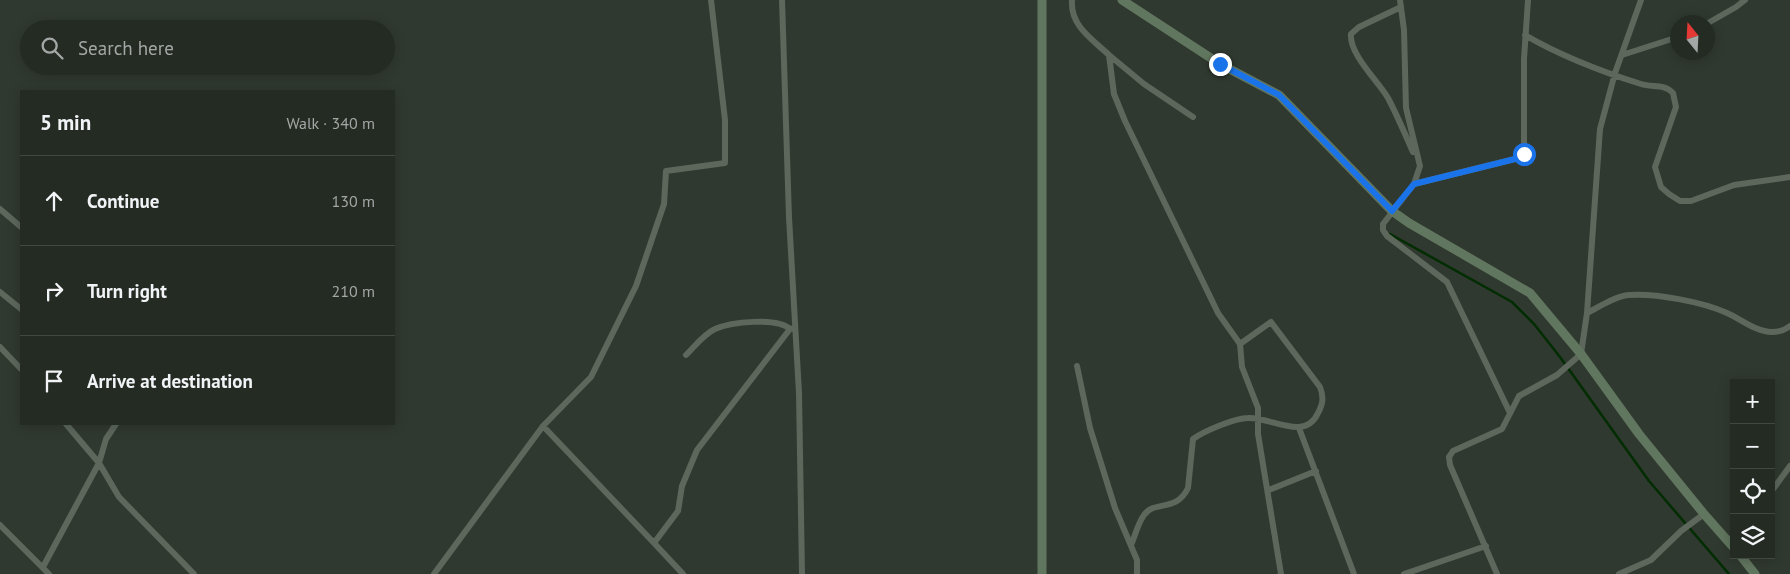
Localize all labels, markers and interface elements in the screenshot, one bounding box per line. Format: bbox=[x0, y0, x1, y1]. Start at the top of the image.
north arrow bbox=[1670, 15, 1715, 60]
search box bbox=[20, 20, 395, 75]
icon: search bbox=[38, 34, 66, 62]
text: Search here bbox=[78, 36, 174, 60]
route end bbox=[1209, 53, 1232, 76]
text: 5 min bbox=[40, 109, 91, 136]
text: Walk · 340 m bbox=[286, 113, 375, 133]
route start bbox=[1513, 143, 1536, 166]
icon: ahead bbox=[40, 187, 68, 215]
text: Continue bbox=[87, 189, 159, 213]
text: 130 m bbox=[332, 191, 375, 211]
icon: right bbox=[40, 277, 68, 305]
text: Turn right bbox=[87, 279, 167, 303]
text: 210 m bbox=[332, 281, 375, 301]
icon: arrive bbox=[40, 367, 68, 395]
text: Arrive at destination bbox=[87, 369, 253, 393]
map controls bbox=[1730, 379, 1775, 559]
button: + bbox=[1730, 379, 1775, 424]
button: − bbox=[1730, 424, 1775, 469]
button: locate bbox=[1730, 469, 1775, 514]
button: layers bbox=[1730, 514, 1775, 559]

